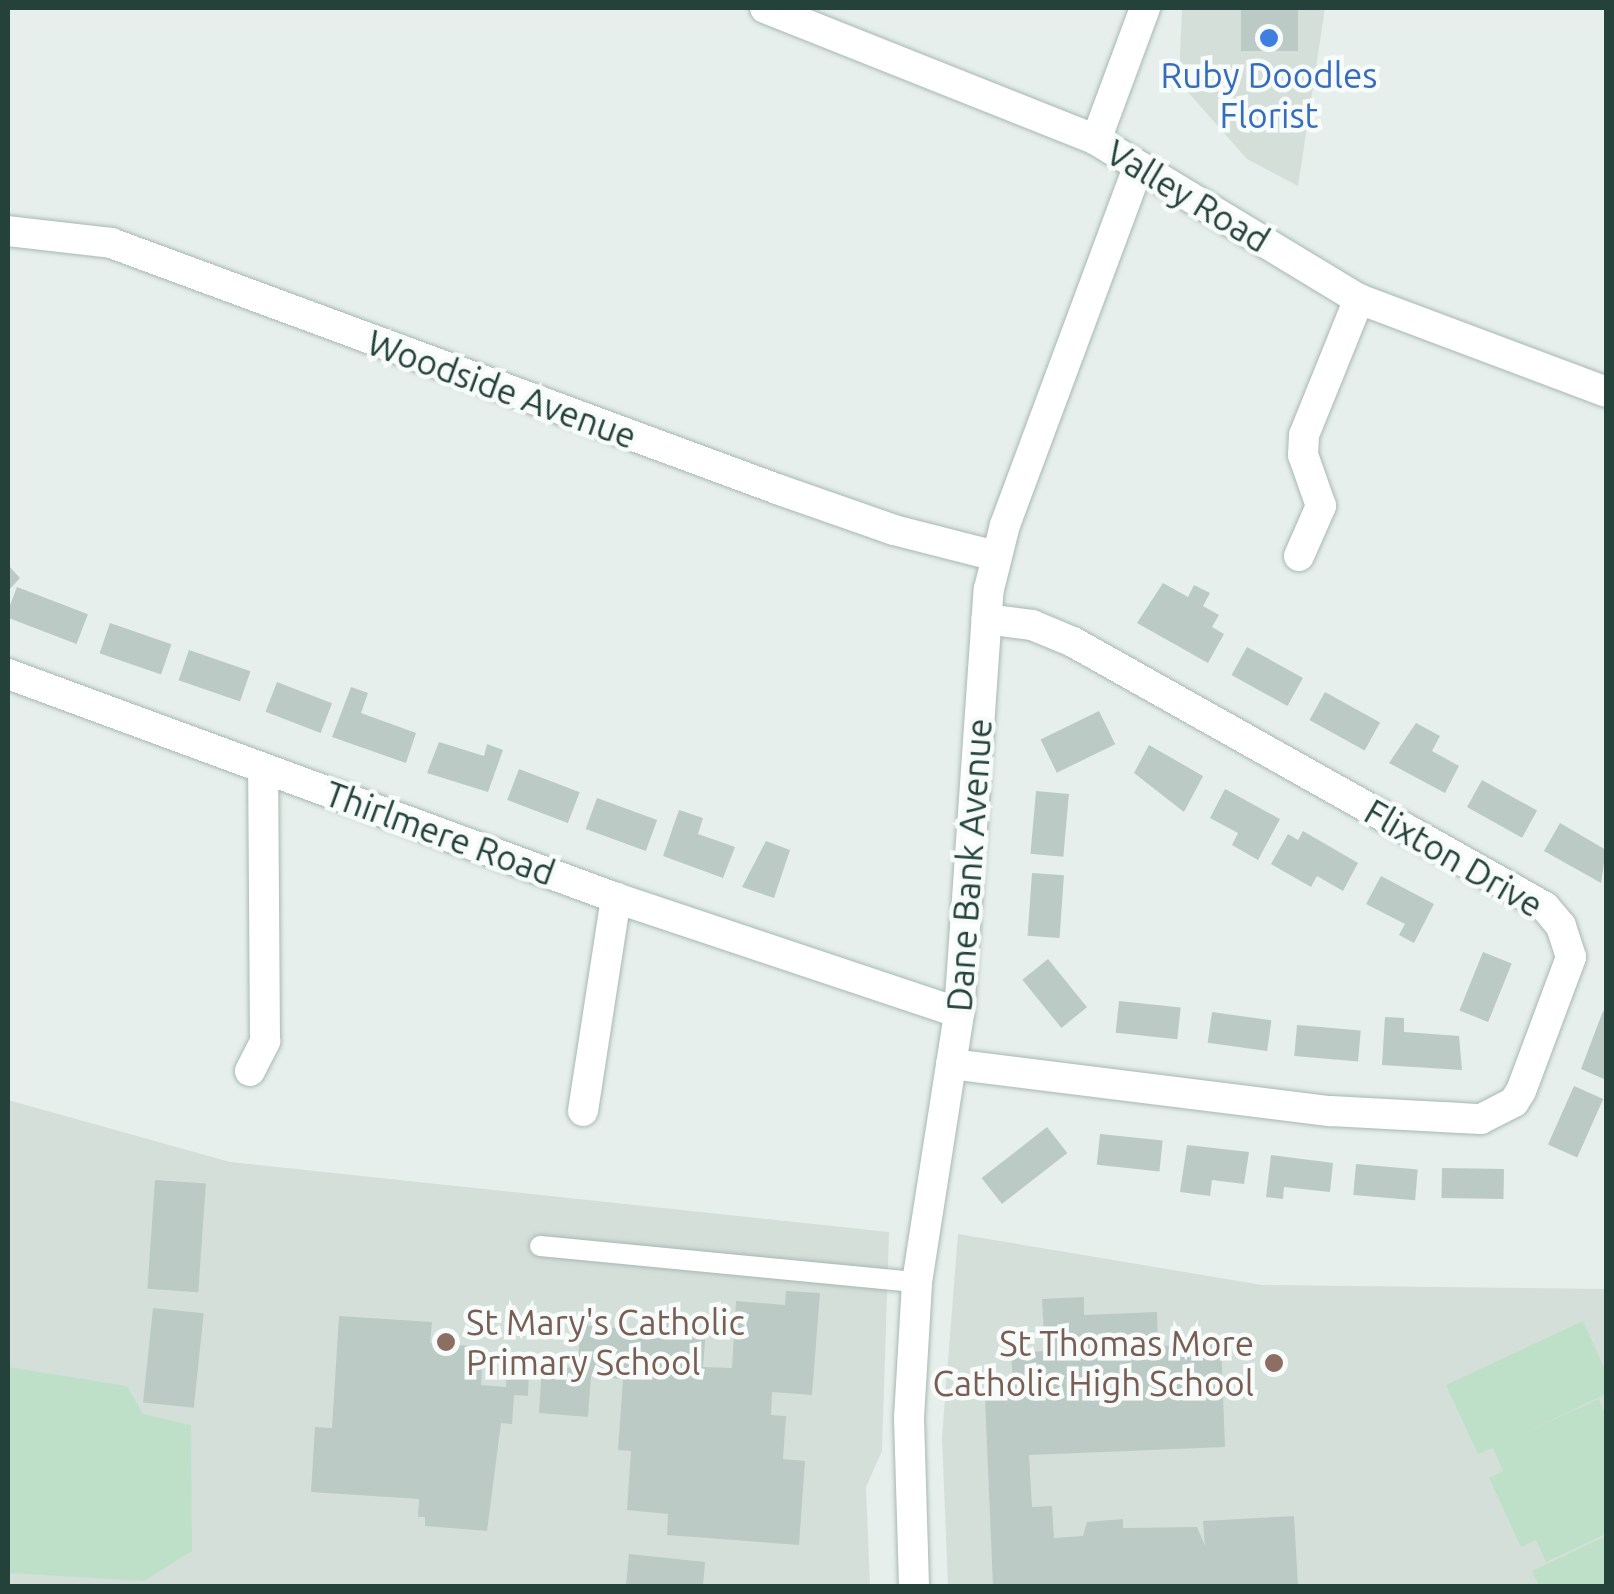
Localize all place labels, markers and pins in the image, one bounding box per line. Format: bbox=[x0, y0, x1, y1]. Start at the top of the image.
marker: Ruby Doodles Florist bbox=[1258, 27, 1280, 49]
place label: Ruby Doodles Florist bbox=[1161, 54, 1377, 136]
place label: St Mary's Catholic Primary School bbox=[466, 1301, 745, 1383]
place label: St Thomas More Catholic High School bbox=[933, 1322, 1254, 1404]
marker: St Mary's Catholic Primary School bbox=[435, 1331, 457, 1353]
marker: St Thomas More Catholic High School bbox=[1263, 1352, 1285, 1374]

